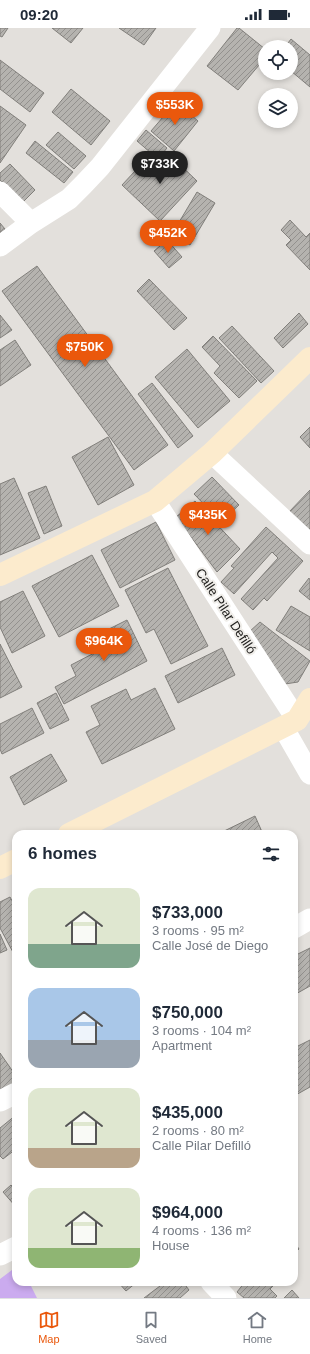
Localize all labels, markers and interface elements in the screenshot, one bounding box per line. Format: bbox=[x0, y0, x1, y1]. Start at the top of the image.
text: 09:20 bbox=[20, 6, 58, 23]
map controls bbox=[258, 40, 298, 128]
button: locate bbox=[258, 40, 298, 80]
button: layers bbox=[258, 88, 298, 128]
pin: $553K bbox=[147, 92, 203, 126]
text: $553K bbox=[156, 97, 194, 112]
pin: $733K bbox=[132, 151, 188, 185]
text: $733K bbox=[141, 156, 179, 171]
pin: $452K bbox=[140, 220, 196, 254]
text: $452K bbox=[149, 225, 187, 240]
pin: $750K bbox=[57, 334, 113, 368]
text: $750K bbox=[66, 339, 104, 354]
pin: $435K bbox=[180, 502, 236, 536]
text: $435K bbox=[189, 507, 227, 522]
street label: Calle Pilar Defilló bbox=[193, 565, 259, 657]
pin: $964K bbox=[76, 628, 132, 662]
text: $964K bbox=[85, 633, 123, 648]
icon: filters bbox=[260, 843, 282, 865]
text: 6 homes bbox=[28, 844, 97, 863]
text: $733,000 bbox=[152, 903, 223, 922]
icon: home bbox=[60, 904, 108, 952]
text: 3 rooms · 95 m² bbox=[152, 923, 244, 938]
text: Calle José de Diego bbox=[152, 938, 268, 953]
text: $750,000 bbox=[152, 1003, 223, 1022]
icon: home bbox=[60, 1004, 108, 1052]
text: 3 rooms · 104 m² bbox=[152, 1023, 251, 1038]
text: Apartment bbox=[152, 1038, 212, 1053]
text: $435,000 bbox=[152, 1103, 223, 1122]
icon: home bbox=[60, 1104, 108, 1152]
text: 2 rooms · 80 m² bbox=[152, 1123, 244, 1138]
text: Calle Pilar Defilló bbox=[152, 1138, 251, 1153]
text: $964,000 bbox=[152, 1203, 223, 1222]
icon: home bbox=[60, 1204, 108, 1252]
text: 4 rooms · 136 m² bbox=[152, 1223, 251, 1238]
text: House bbox=[152, 1238, 190, 1253]
tab: Map bbox=[38, 1309, 60, 1345]
tab: Saved bbox=[136, 1309, 167, 1345]
tab: Home bbox=[243, 1309, 272, 1345]

